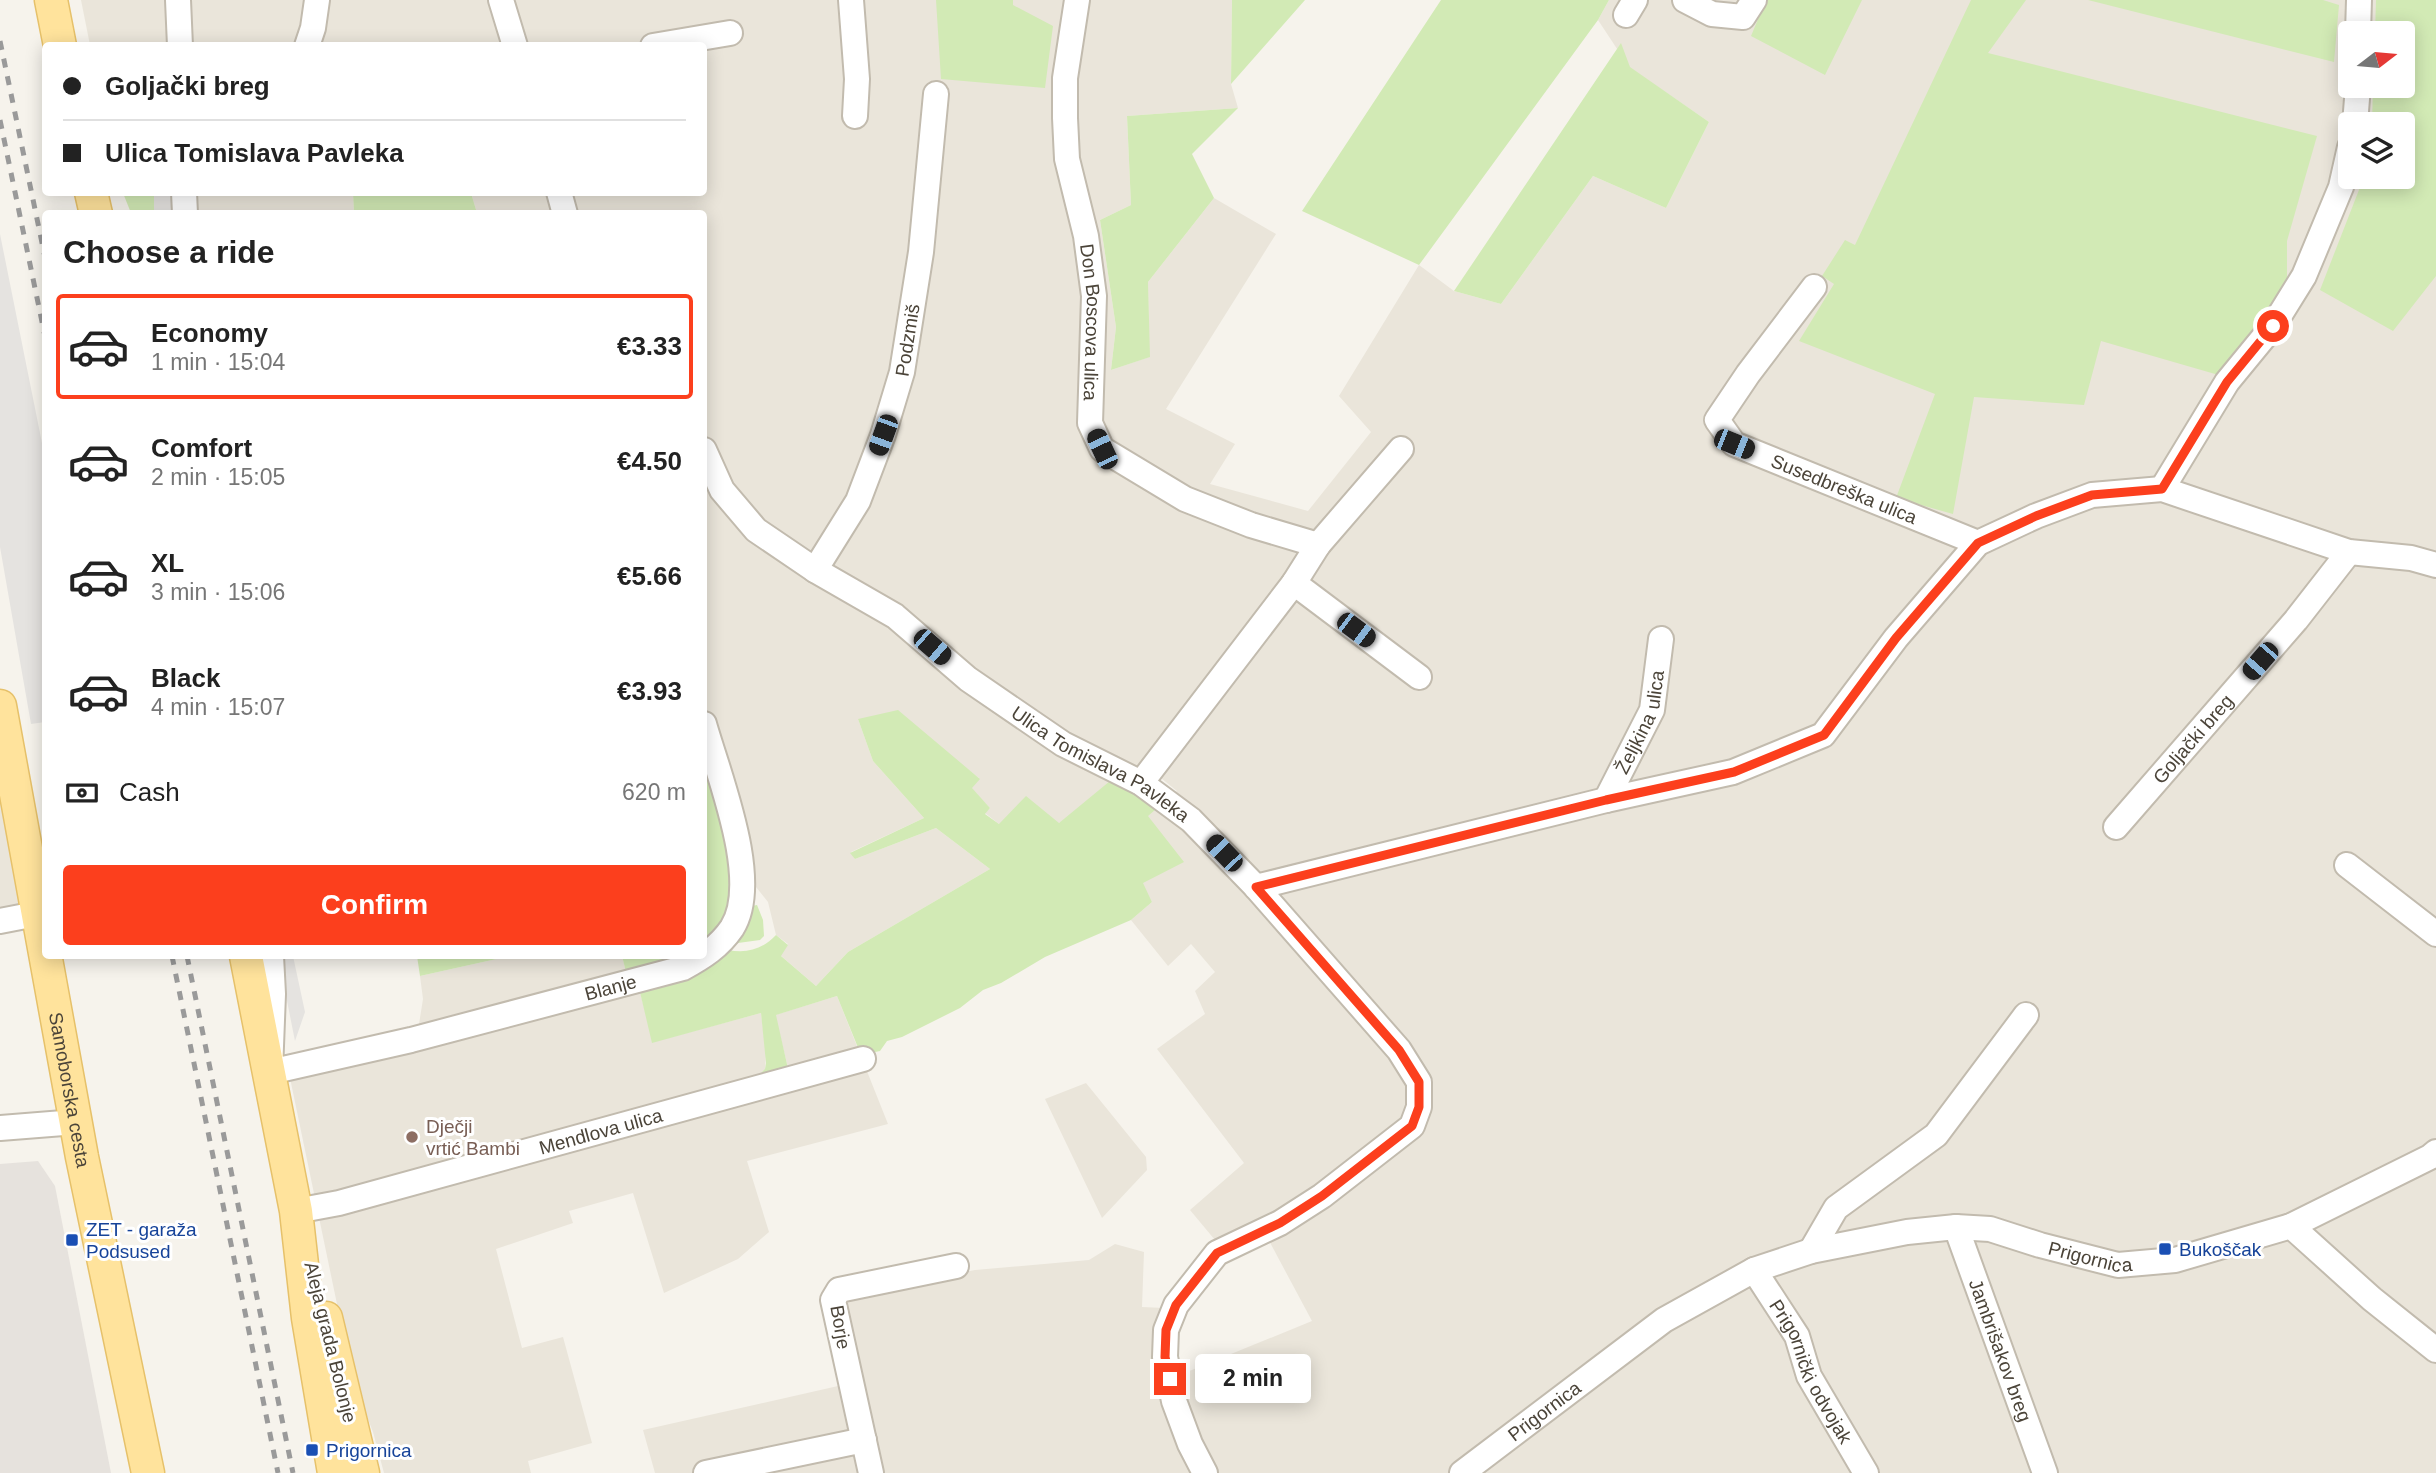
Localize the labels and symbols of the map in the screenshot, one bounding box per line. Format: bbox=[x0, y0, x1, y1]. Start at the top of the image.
north arrow bbox=[2338, 21, 2415, 98]
street label: Don Boscova ulica bbox=[1076, 243, 1104, 402]
street label: Podzmiš bbox=[891, 303, 924, 378]
route start bbox=[2257, 310, 2289, 342]
car bbox=[866, 412, 901, 458]
car bbox=[1084, 426, 1121, 472]
car bbox=[1711, 426, 1758, 462]
street label: Susedbreška ulica bbox=[1768, 450, 1920, 528]
car bbox=[1333, 609, 1380, 651]
car bbox=[910, 625, 955, 669]
car bbox=[2239, 638, 2282, 684]
street label: Željkina ulica bbox=[1611, 669, 1668, 777]
street label: Goljački breg bbox=[2149, 690, 2237, 788]
street label: Ulica Tomislava Pavleka bbox=[1007, 702, 1194, 826]
car bbox=[1202, 831, 1247, 875]
street label: Blanje bbox=[582, 971, 639, 1005]
street label: Samoborska cesta bbox=[45, 1010, 94, 1170]
street label: Mendlova ulica bbox=[537, 1105, 665, 1159]
place label: Dječji vrtić Bambi bbox=[426, 1116, 520, 1159]
marker: Dječji vrtić Bambi bbox=[404, 1129, 420, 1145]
place label: ZET - garaža Podsused bbox=[86, 1219, 197, 1262]
marker: ZET - garaža Podsused bbox=[64, 1232, 80, 1248]
street label: Prigornica bbox=[2046, 1238, 2134, 1277]
place label: Bukoščak bbox=[2179, 1239, 2262, 1260]
marker: Bukoščak bbox=[2157, 1241, 2173, 1257]
street label: Aleja grada Bolonje bbox=[300, 1260, 361, 1425]
street label: Jambrišakov breg bbox=[1965, 1276, 2035, 1424]
street label: Prigornički odvojak bbox=[1765, 1296, 1857, 1448]
street label: Borje bbox=[826, 1303, 855, 1351]
callout: 2 min bbox=[1194, 1354, 1310, 1404]
route end bbox=[1154, 1363, 1186, 1395]
street label: Prigornica bbox=[1504, 1377, 1585, 1445]
place label: Prigornica bbox=[326, 1440, 412, 1461]
marker: Prigornica bbox=[304, 1442, 320, 1458]

